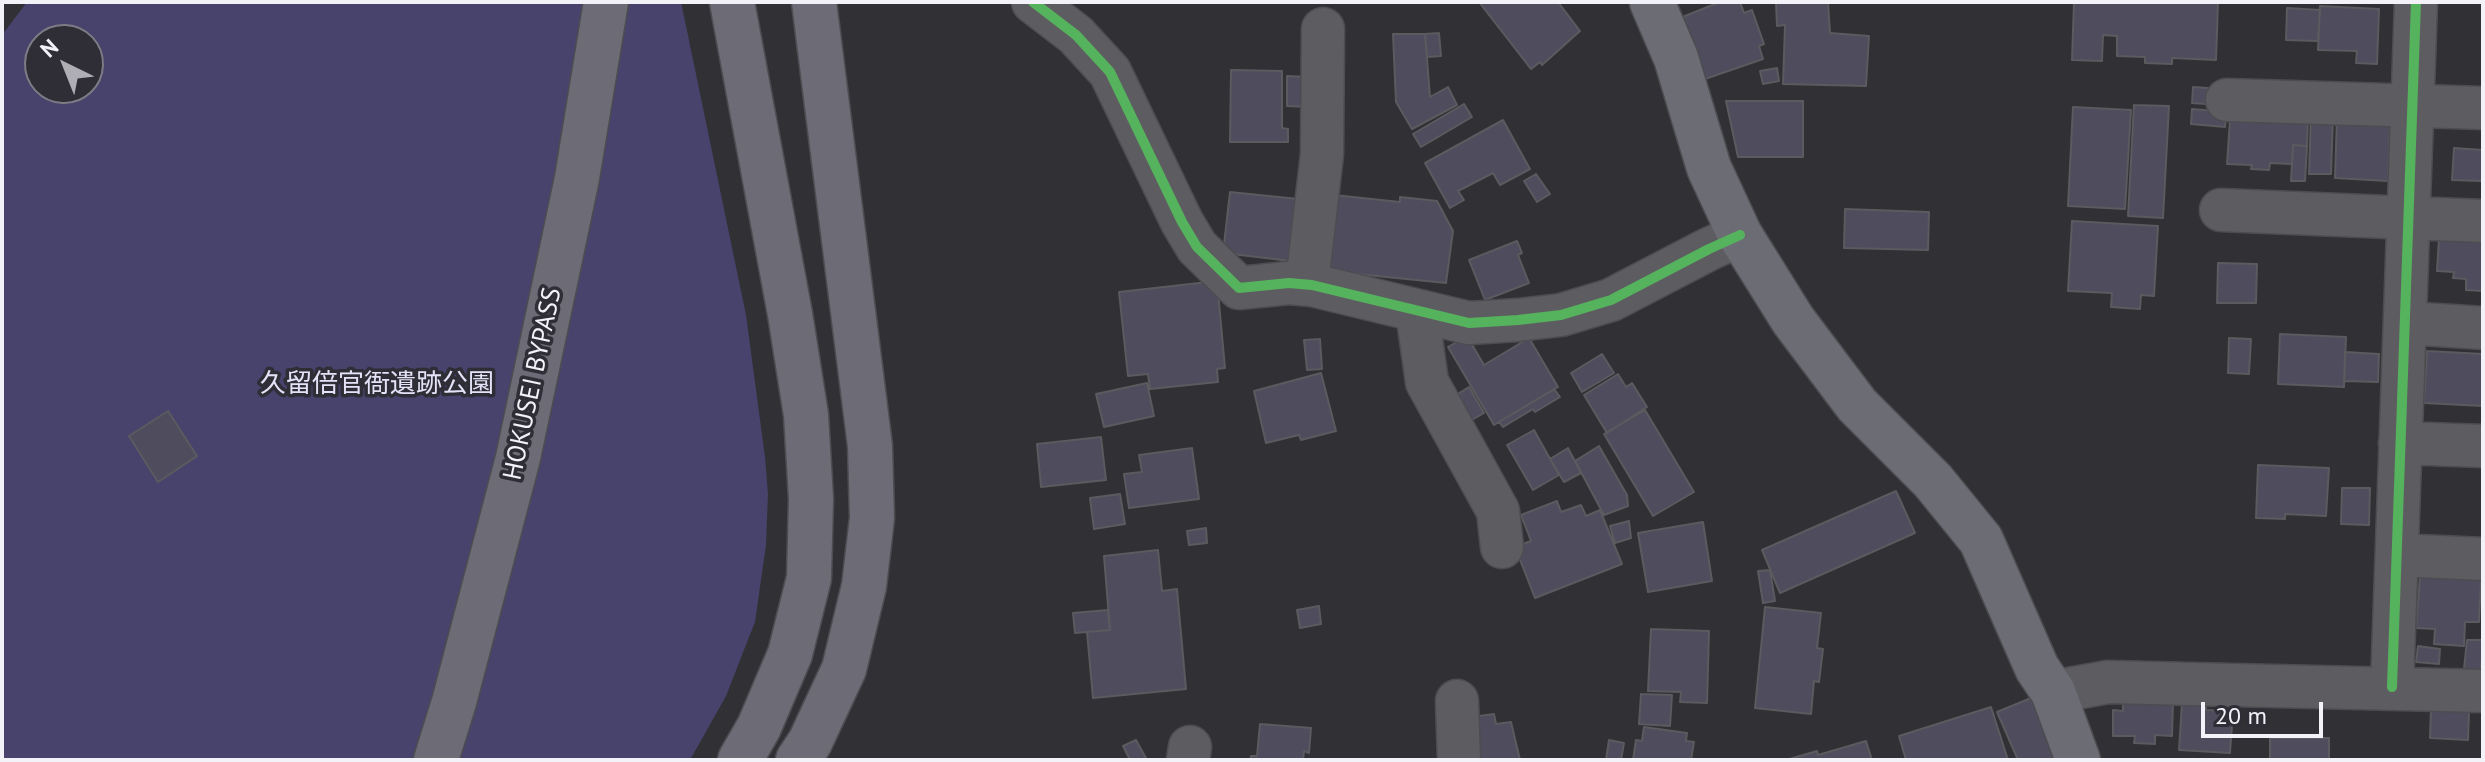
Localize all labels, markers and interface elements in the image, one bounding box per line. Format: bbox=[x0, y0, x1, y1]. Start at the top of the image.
north arrow bbox=[24, 24, 104, 104]
text: N bbox=[34, 33, 64, 63]
street label: HOKUSEI BYPASS bbox=[497, 285, 569, 483]
park label: 久留倍官衙遺跡公園 bbox=[260, 369, 494, 401]
scale bar bbox=[2205, 686, 2327, 736]
text: 20 m bbox=[2215, 700, 2267, 731]

